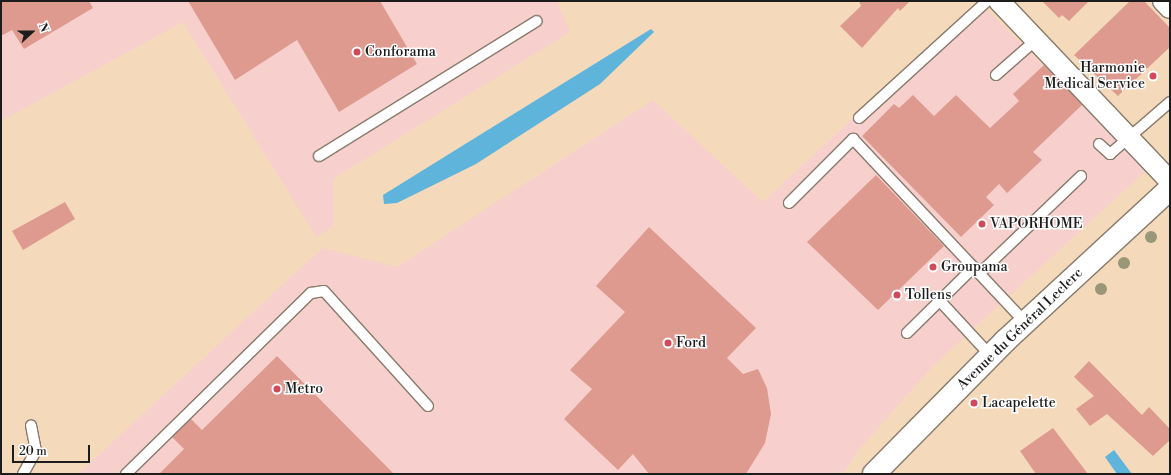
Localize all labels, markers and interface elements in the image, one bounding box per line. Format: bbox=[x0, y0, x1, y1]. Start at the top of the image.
north arrow bbox=[12, 12, 52, 52]
text: N bbox=[35, 21, 51, 34]
place label: Conforama bbox=[365, 44, 436, 60]
marker: Conforama bbox=[352, 47, 362, 57]
place label: Harmonie Medical Service bbox=[1044, 60, 1145, 92]
marker: Harmonie Medical Service bbox=[1148, 71, 1158, 81]
place label: VAPORHOME bbox=[990, 216, 1082, 232]
marker: VAPORHOME bbox=[977, 219, 987, 229]
place label: Groupama bbox=[941, 259, 1008, 275]
marker: Groupama bbox=[928, 262, 938, 272]
street label: Avenue du Général Leclerc bbox=[954, 265, 1086, 393]
place label: Tollens bbox=[905, 287, 951, 303]
marker: Tollens bbox=[892, 290, 902, 300]
place label: Ford bbox=[676, 335, 706, 351]
marker: Ford bbox=[663, 338, 673, 348]
place label: Metro bbox=[285, 381, 323, 397]
marker: Metro bbox=[272, 384, 282, 394]
place label: Lacapelette bbox=[982, 395, 1056, 411]
marker: Lacapelette bbox=[969, 398, 979, 408]
scale bar bbox=[14, 437, 92, 463]
text: 20 m bbox=[19, 444, 47, 459]

